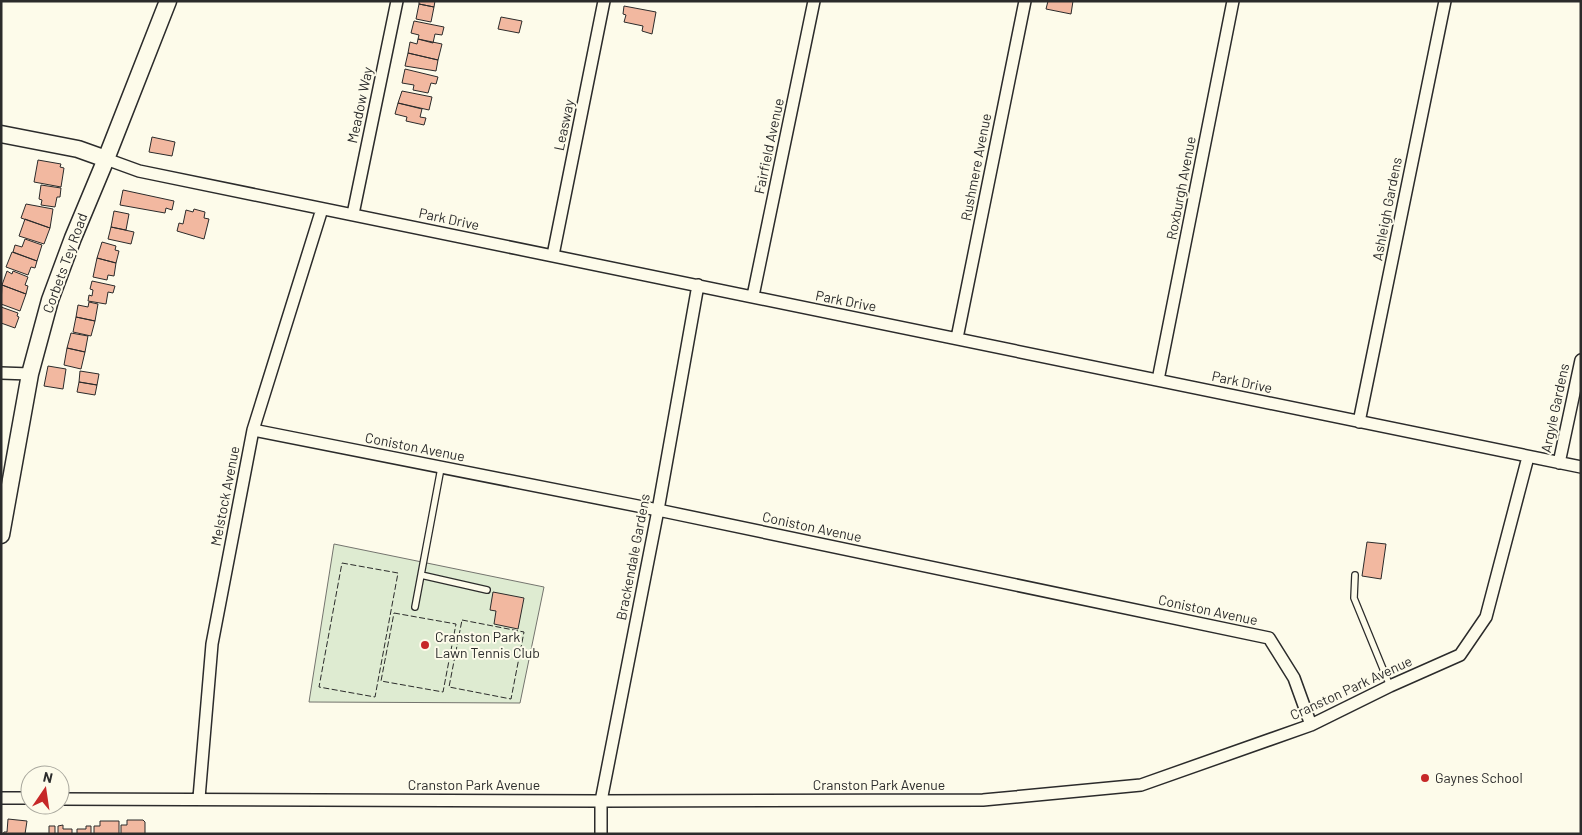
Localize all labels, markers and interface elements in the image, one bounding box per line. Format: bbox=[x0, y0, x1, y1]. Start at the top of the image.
street label: Meadow Way bbox=[343, 65, 376, 145]
street label: Fairfield Avenue bbox=[750, 96, 787, 195]
street label: Leasway bbox=[550, 97, 577, 152]
street label: Rushmere Avenue bbox=[957, 112, 994, 222]
street label: Roxburgh Avenue bbox=[1162, 135, 1199, 241]
street label: Ashleigh Gardens bbox=[1368, 156, 1405, 262]
street label: Park Drive bbox=[417, 204, 481, 233]
street label: Corbets Tey Road bbox=[39, 210, 91, 315]
street label: Park Drive bbox=[814, 286, 878, 315]
street label: Argyle Gardens bbox=[1537, 361, 1572, 454]
street label: Park Drive bbox=[1210, 367, 1274, 396]
street label: Coniston Avenue bbox=[364, 428, 466, 465]
street label: Melstock Avenue bbox=[206, 444, 243, 547]
street label: Brackendale Gardens bbox=[612, 492, 653, 621]
street label: Coniston Avenue bbox=[761, 508, 863, 545]
street label: Coniston Avenue bbox=[1157, 591, 1259, 628]
place label: Cranston Park Lawn Tennis Club bbox=[435, 628, 540, 661]
marker: Cranston Park Lawn Tennis Club bbox=[419, 639, 431, 651]
street label: Cranston Park Avenue bbox=[1287, 652, 1414, 723]
north arrow bbox=[20, 765, 70, 815]
text: N bbox=[42, 768, 54, 786]
place label: Gaynes School bbox=[1435, 769, 1523, 786]
marker: Gaynes School bbox=[1419, 772, 1431, 784]
street label: Cranston Park Avenue bbox=[408, 776, 540, 793]
street label: Cranston Park Avenue bbox=[813, 776, 945, 793]

